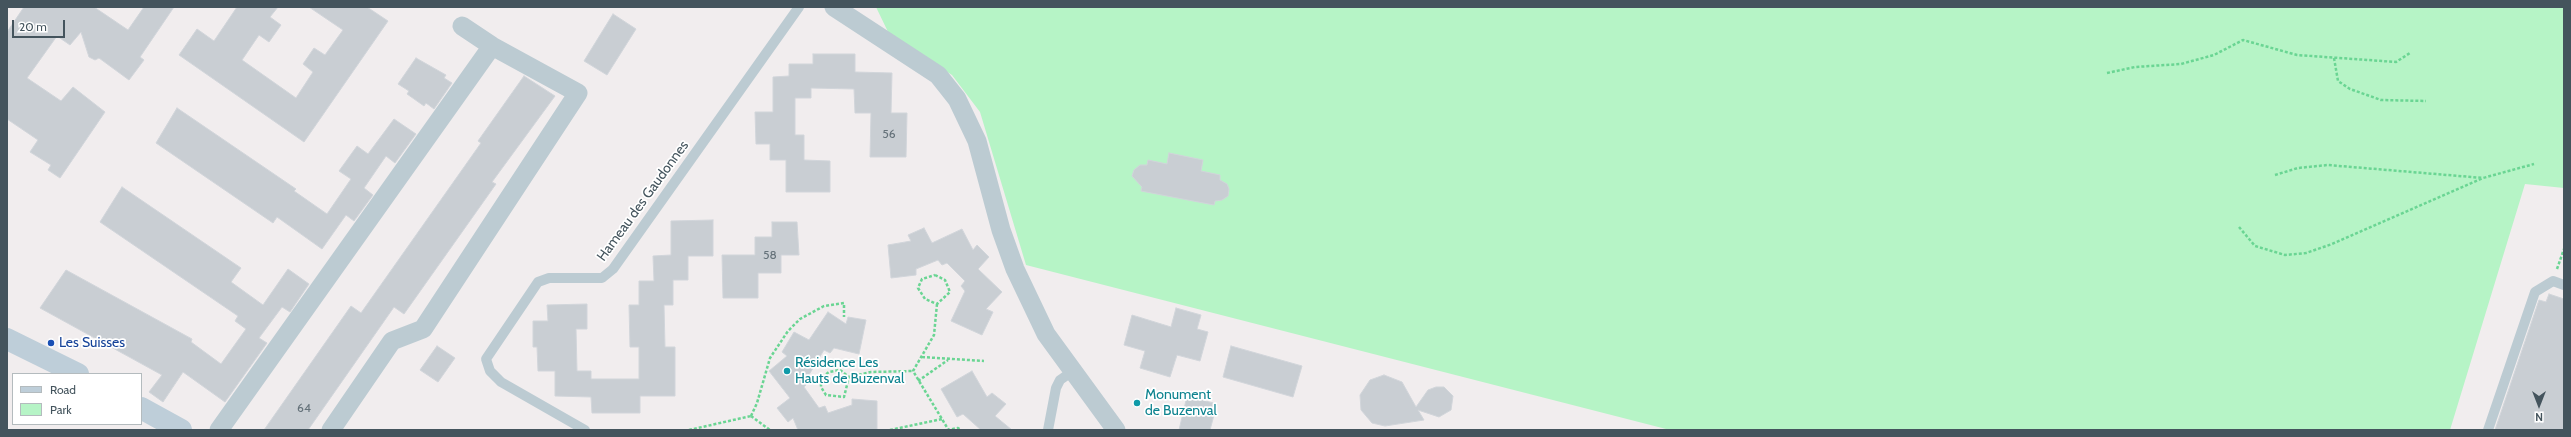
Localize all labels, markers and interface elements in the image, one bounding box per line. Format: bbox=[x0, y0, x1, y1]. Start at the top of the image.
scale bar bbox=[14, 12, 67, 38]
text: 20 m bbox=[19, 19, 47, 34]
house number: 56 bbox=[882, 127, 896, 141]
street label: Hameau des Gaudonnes bbox=[594, 138, 692, 264]
house number: 58 bbox=[763, 248, 777, 262]
place label: Les Suisses bbox=[59, 335, 125, 351]
marker: Les Suisses bbox=[46, 338, 56, 348]
place label: Résidence Les Hauts de Buzenval bbox=[795, 355, 904, 388]
marker: Résidence Les Hauts de Buzenval bbox=[782, 366, 792, 376]
legend bbox=[12, 373, 142, 425]
text: Road bbox=[50, 382, 76, 397]
north arrow bbox=[2519, 385, 2559, 425]
place label: Monument de Buzenval bbox=[1145, 387, 1217, 420]
marker: Monument de Buzenval bbox=[1132, 398, 1142, 408]
house number: 64 bbox=[297, 401, 311, 415]
text: Park bbox=[50, 402, 72, 417]
text: N bbox=[2535, 410, 2543, 424]

